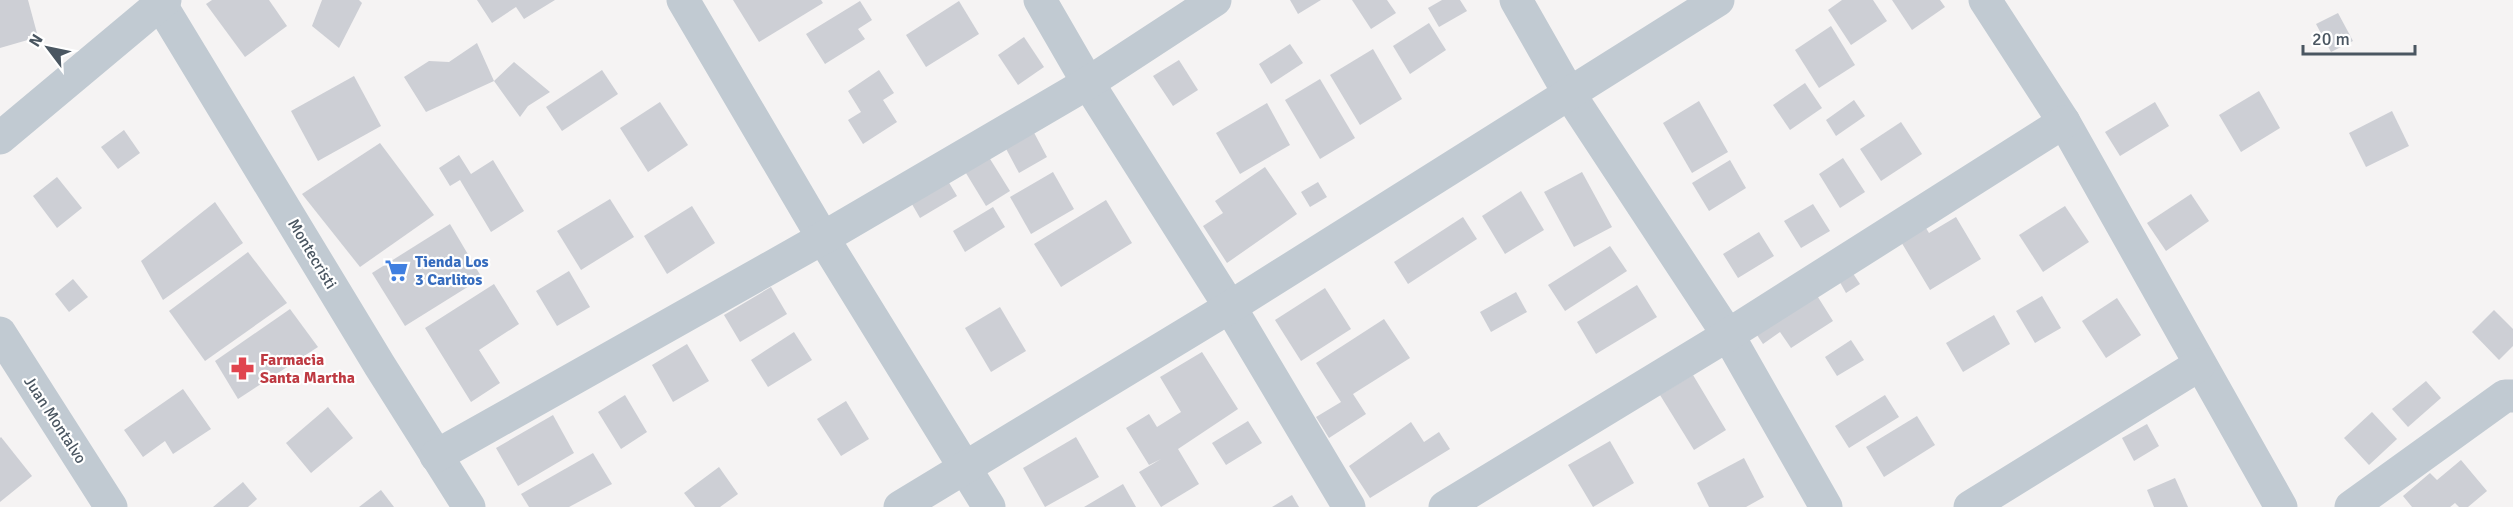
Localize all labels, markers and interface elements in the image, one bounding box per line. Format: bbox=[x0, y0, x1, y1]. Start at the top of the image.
north arrow bbox=[18, 18, 78, 78]
scale bar bbox=[2303, 18, 2416, 56]
text: 20 m bbox=[2312, 28, 2350, 50]
text: N bbox=[25, 31, 48, 51]
street label: Montecristi bbox=[283, 215, 341, 293]
place label: Tienda Los 3 Carlitos bbox=[415, 252, 489, 290]
supermarket icon: Tienda Los 3 Carlitos bbox=[384, 258, 410, 284]
place label: Farmacia Santa Martha bbox=[260, 350, 355, 388]
pharmacy icon: Farmacia Santa Martha bbox=[229, 356, 255, 382]
street label: Juan Montalvo bbox=[19, 373, 91, 467]

